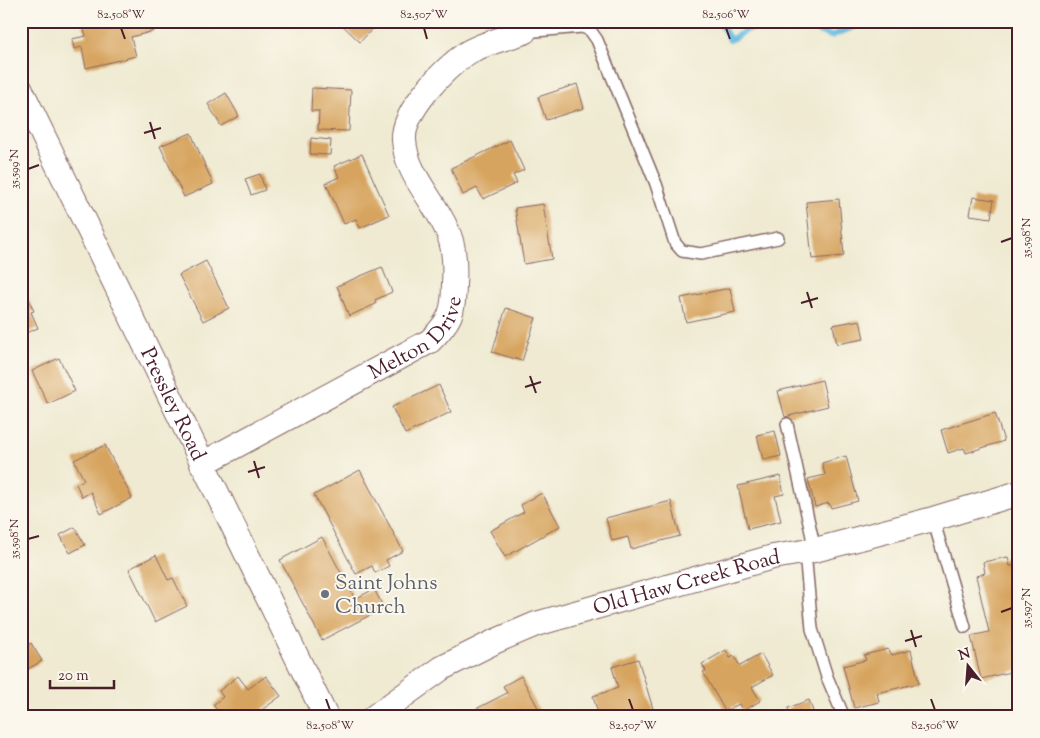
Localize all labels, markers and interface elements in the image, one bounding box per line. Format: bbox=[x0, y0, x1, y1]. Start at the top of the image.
text: 82.508°W bbox=[97, 6, 145, 24]
text: 82.507°W bbox=[400, 6, 448, 24]
text: 82.506°W bbox=[702, 6, 750, 24]
text: 35.599°N bbox=[6, 148, 24, 189]
text: 35.598°N bbox=[1018, 217, 1036, 258]
street label: Melton Drive bbox=[364, 295, 471, 388]
street label: Pressley Road bbox=[131, 343, 212, 467]
text: 35.598°N bbox=[6, 518, 24, 559]
street label: Old Haw Creek Road bbox=[590, 543, 783, 624]
place label: Saint Johns Church bbox=[335, 569, 437, 623]
text: 35.597°N bbox=[1018, 587, 1036, 628]
marker: Saint Johns Church bbox=[319, 588, 331, 600]
north arrow bbox=[942, 640, 992, 690]
text: N bbox=[957, 644, 973, 667]
scale bar bbox=[50, 658, 114, 690]
text: 20 m bbox=[58, 666, 89, 687]
text: 82.508°W bbox=[306, 717, 354, 735]
text: 82.507°W bbox=[609, 717, 657, 735]
text: 82.506°W bbox=[911, 717, 959, 735]

